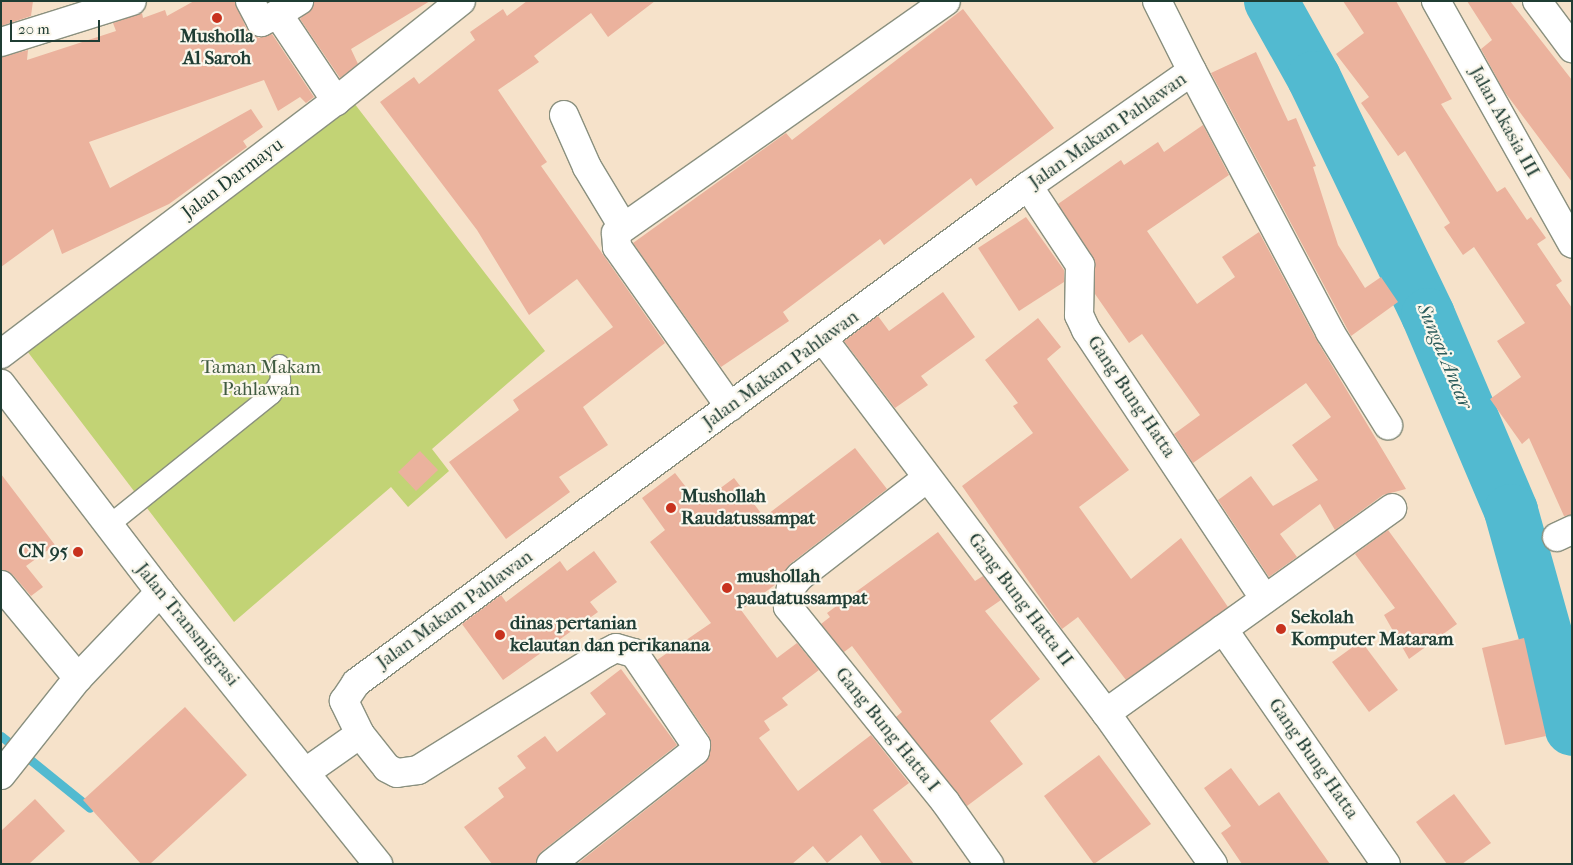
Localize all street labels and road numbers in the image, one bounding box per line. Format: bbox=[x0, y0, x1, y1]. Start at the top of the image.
street label: Jalan Akasia III bbox=[1464, 63, 1544, 181]
street label: Jalan Makam Pahlawan bbox=[1025, 68, 1191, 194]
street label: Jalan Darmayu bbox=[178, 133, 288, 225]
street label: Jalan Makam Pahlawan bbox=[699, 306, 863, 434]
street label: Gang Bung Hatta bbox=[1082, 332, 1180, 462]
street label: Gang Bung Hatta II bbox=[962, 529, 1078, 671]
street label: Jalan Makam Pahlawan bbox=[373, 546, 537, 674]
street label: Jalan Transmigrasi bbox=[130, 559, 244, 691]
street label: Gang Bung Hatta I bbox=[830, 663, 944, 797]
street label: Gang Bung Hatta bbox=[1263, 694, 1363, 824]

